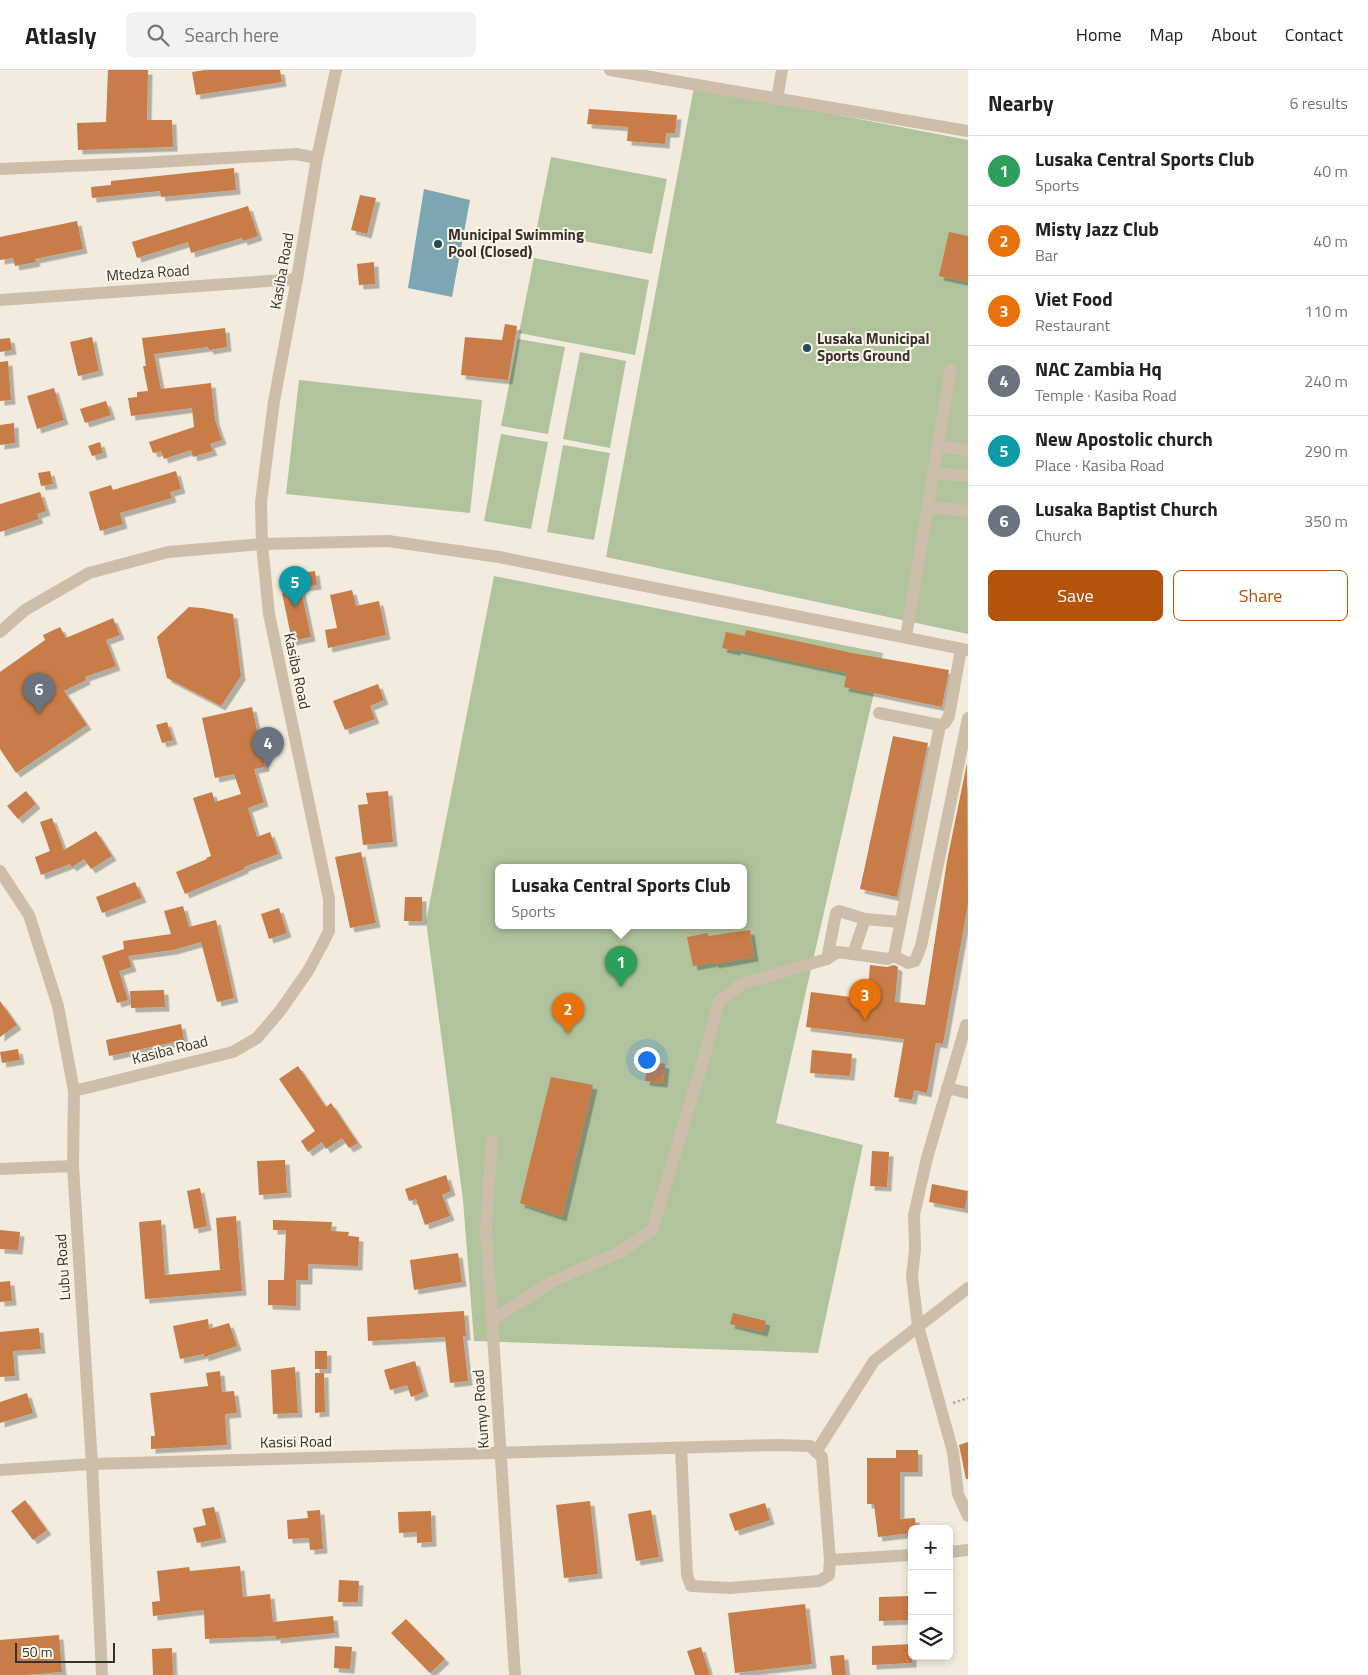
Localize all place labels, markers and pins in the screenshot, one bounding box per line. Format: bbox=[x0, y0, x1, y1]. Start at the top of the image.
place label: Municipal Swimming Pool (Closed) bbox=[448, 223, 584, 263]
marker: Municipal Swimming Pool (Closed) bbox=[432, 238, 444, 250]
place label: Lusaka Municipal Sports Ground bbox=[817, 327, 930, 367]
marker: Lusaka Municipal Sports Ground bbox=[801, 342, 813, 354]
pin: 5 bbox=[279, 566, 311, 607]
pin: 6 bbox=[23, 673, 55, 714]
pin: 4 bbox=[252, 727, 284, 768]
pin: 1 bbox=[605, 946, 637, 987]
pin: 3 bbox=[849, 979, 881, 1020]
pin: 2 bbox=[552, 993, 584, 1034]

